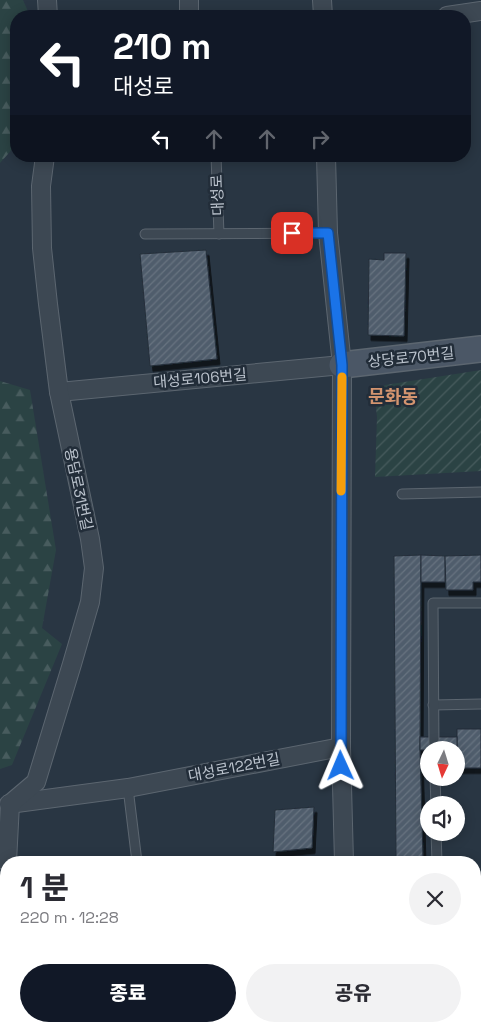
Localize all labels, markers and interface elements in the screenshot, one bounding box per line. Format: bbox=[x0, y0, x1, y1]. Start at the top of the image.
text: 210 m bbox=[113, 25, 211, 69]
icon: left bbox=[30, 30, 95, 95]
text: 대성로 bbox=[113, 72, 174, 100]
icon: left bbox=[147, 125, 175, 153]
icon: ahead bbox=[200, 125, 228, 153]
icon: ahead bbox=[253, 125, 281, 153]
icon: right bbox=[306, 125, 334, 153]
street label: 대성로 bbox=[207, 174, 227, 216]
pin bbox=[271, 212, 313, 254]
icon: arrive bbox=[278, 219, 306, 247]
street label: 상당로70번길 bbox=[367, 343, 455, 371]
street label: 대성로106번길 bbox=[152, 364, 248, 392]
district label: 문화동 bbox=[368, 385, 418, 408]
street label: 용담로31번길 bbox=[61, 446, 97, 532]
position arrow bbox=[314, 739, 366, 791]
north arrow bbox=[420, 741, 465, 786]
map controls bbox=[420, 741, 465, 841]
street label: 대성로122번길 bbox=[186, 749, 282, 785]
button: sound bbox=[420, 796, 465, 841]
text: 1 분 bbox=[20, 868, 69, 907]
button: close bbox=[409, 873, 461, 925]
text: 220 m · 12:28 bbox=[20, 907, 119, 928]
button: 종료 bbox=[20, 964, 236, 1022]
button: 공유 bbox=[246, 964, 461, 1022]

